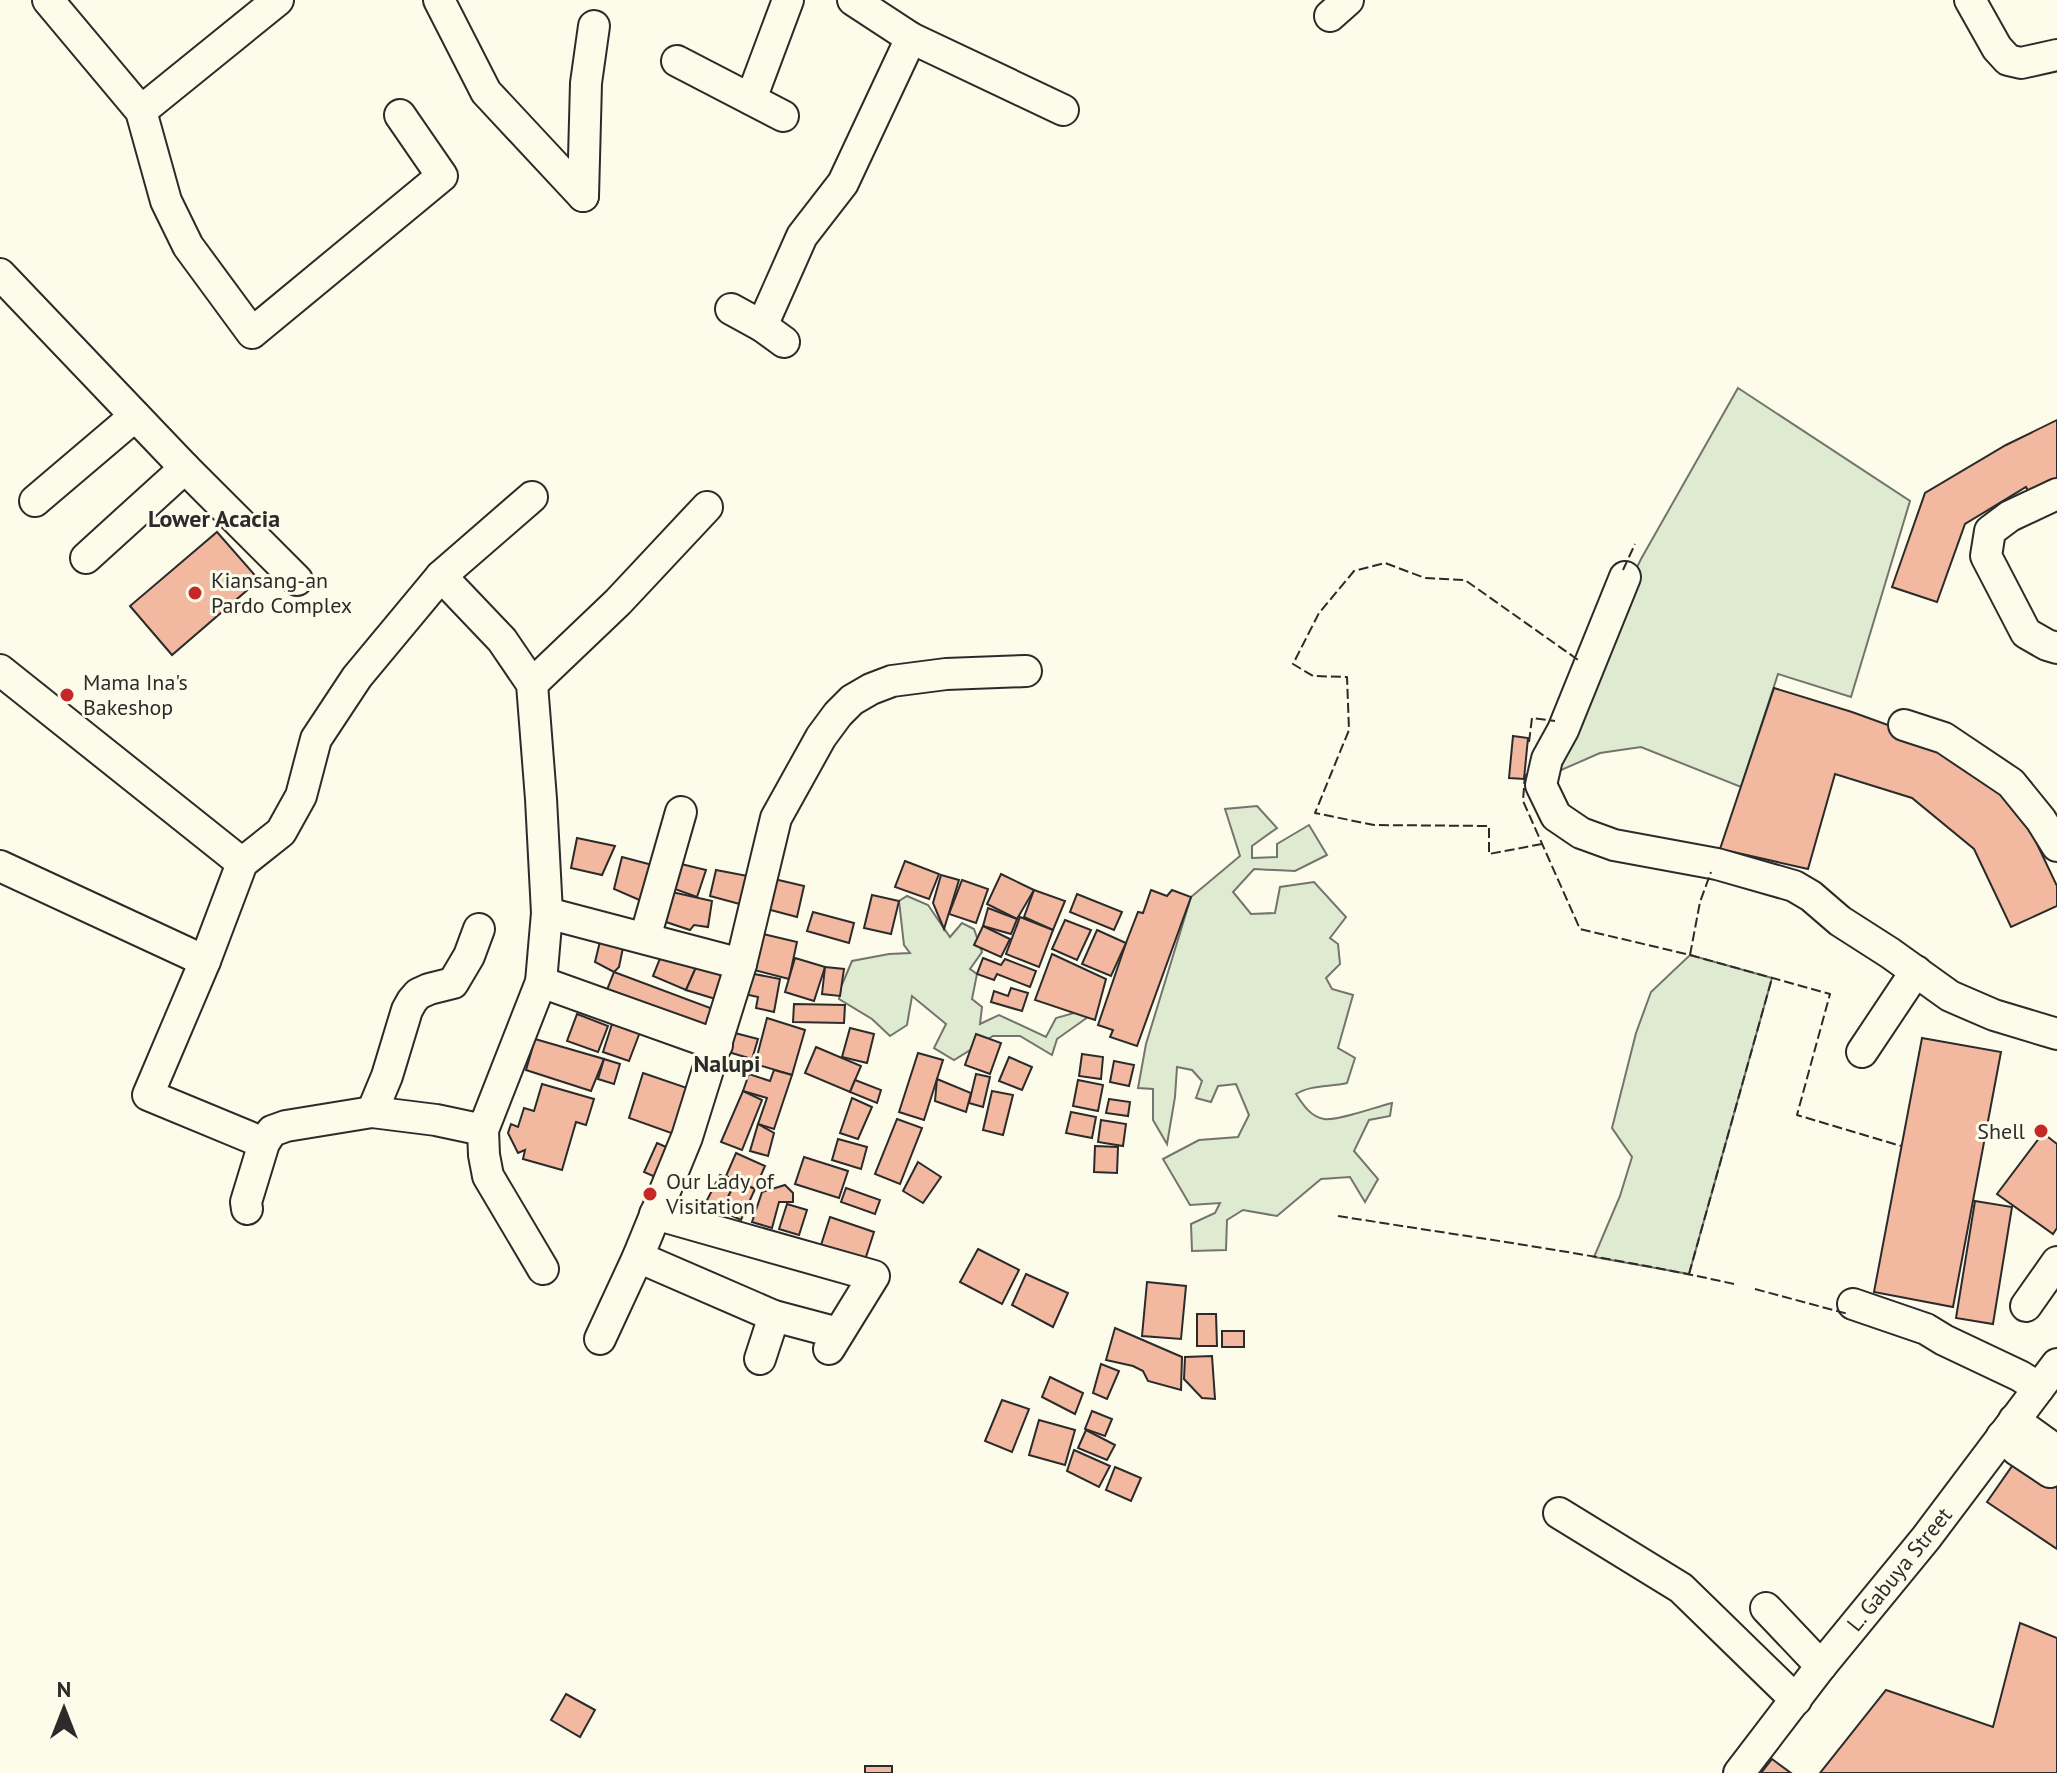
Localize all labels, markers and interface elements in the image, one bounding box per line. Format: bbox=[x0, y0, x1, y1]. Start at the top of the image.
district label: Lower Acacia bbox=[148, 503, 280, 534]
place label: Kiansang-an Pardo Complex bbox=[211, 566, 352, 619]
marker: Kiansang-an Pardo Complex bbox=[186, 584, 204, 602]
place label: Mama Ina's Bakeshop bbox=[83, 668, 188, 721]
marker: Mama Ina's Bakeshop bbox=[58, 686, 76, 704]
district label: Nalupi bbox=[693, 1048, 761, 1079]
place label: Shell bbox=[1977, 1117, 2026, 1145]
marker: Shell bbox=[2032, 1122, 2050, 1140]
place label: Our Lady of Visitation bbox=[665, 1167, 775, 1220]
marker: Our Lady of Visitation bbox=[641, 1185, 659, 1203]
street label: L. Gabuya Street bbox=[1840, 1501, 1958, 1637]
north arrow bbox=[24, 1669, 104, 1749]
text: N bbox=[57, 1675, 71, 1703]

